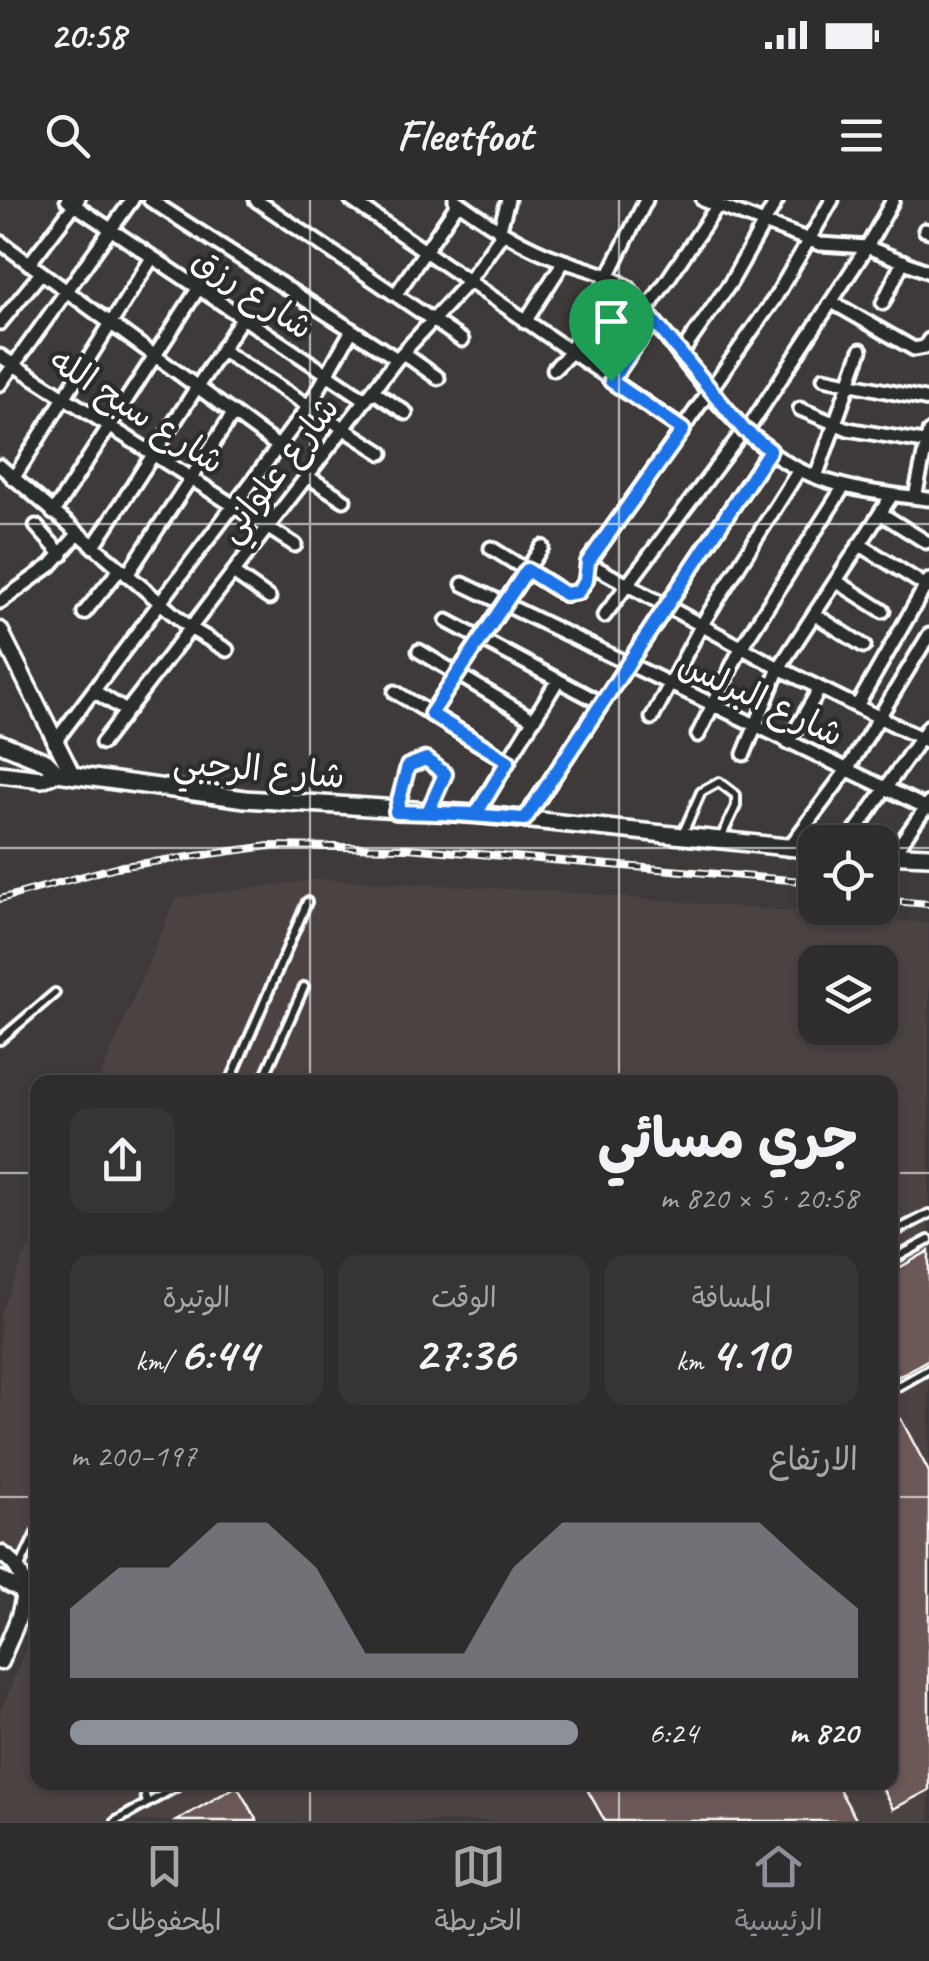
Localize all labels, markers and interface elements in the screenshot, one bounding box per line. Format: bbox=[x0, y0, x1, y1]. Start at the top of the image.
text: 20:58 bbox=[50, 12, 125, 59]
text: Fleetfoot bbox=[397, 107, 532, 164]
icon: search bbox=[40, 108, 95, 163]
icon: menu bbox=[834, 108, 889, 163]
street label: شارع رزق bbox=[183, 236, 322, 351]
pin bbox=[569, 279, 654, 382]
icon: arrive bbox=[584, 294, 639, 349]
street label: شارع سبح الله bbox=[40, 338, 233, 486]
street label: شارع علواني bbox=[207, 387, 355, 556]
street label: شارع البرلس bbox=[670, 641, 851, 759]
street label: شارع الرجبي bbox=[171, 739, 347, 807]
map controls bbox=[798, 825, 898, 1045]
button: locate bbox=[798, 825, 898, 925]
button: layers bbox=[798, 945, 898, 1045]
text: جري مسائي bbox=[598, 1104, 858, 1174]
button: share bbox=[70, 1108, 175, 1213]
text: 20:58 · 5 × 820 m bbox=[660, 1177, 858, 1218]
text: الوتيرة bbox=[163, 1280, 230, 1315]
text: الوقت bbox=[431, 1280, 497, 1315]
text: المسافة bbox=[692, 1280, 772, 1315]
text: 6:44 bbox=[179, 1322, 257, 1385]
text: 27:36 bbox=[414, 1322, 514, 1385]
text: 4.10 bbox=[710, 1322, 787, 1385]
text: /km bbox=[135, 1343, 179, 1378]
text: km bbox=[676, 1343, 710, 1378]
text: 197–200 m bbox=[70, 1435, 196, 1476]
text: الارتفاع bbox=[768, 1439, 858, 1480]
text: 6:24 bbox=[648, 1712, 698, 1753]
text: 820 m bbox=[789, 1712, 858, 1753]
tab: المحفوظات bbox=[106, 1839, 222, 1945]
tab: الخريطة bbox=[435, 1839, 522, 1945]
tab: الرئيسية bbox=[735, 1839, 823, 1945]

